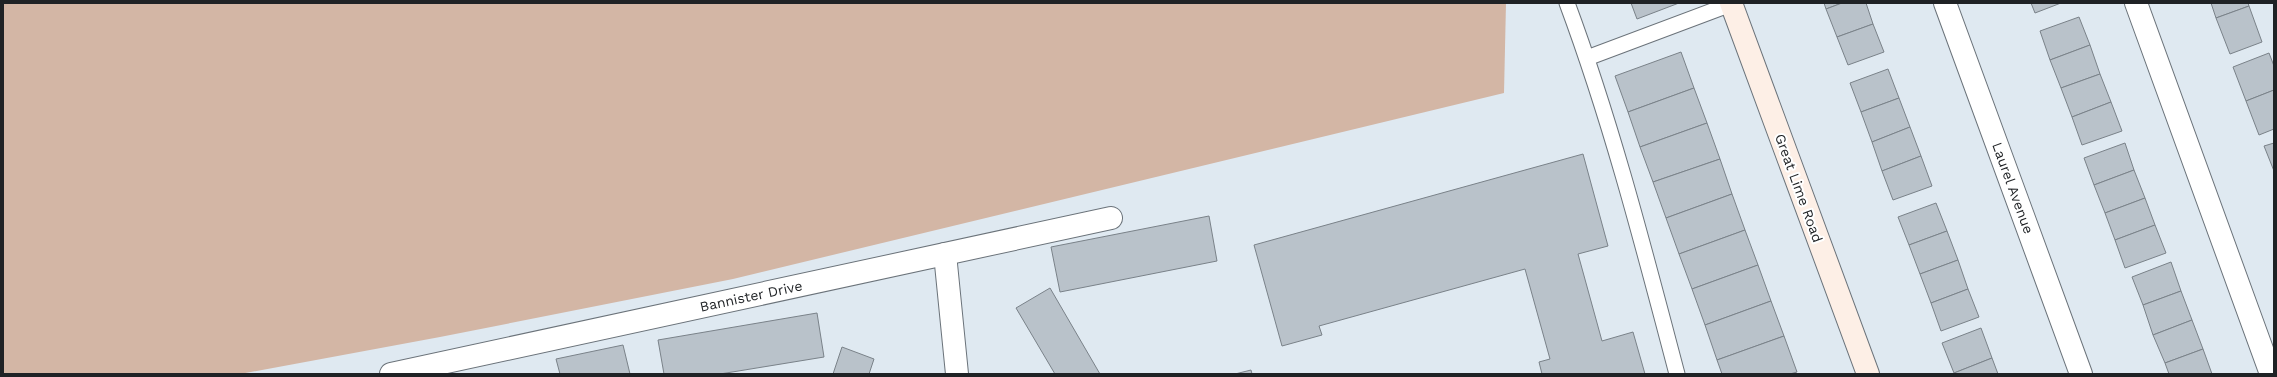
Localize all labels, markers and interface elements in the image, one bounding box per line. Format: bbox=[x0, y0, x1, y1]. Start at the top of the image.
street label: Great Lime Road bbox=[1772, 131, 1826, 245]
street label: Laurel Avenue bbox=[1989, 140, 2037, 236]
street label: Bannister Drive bbox=[698, 277, 804, 315]

